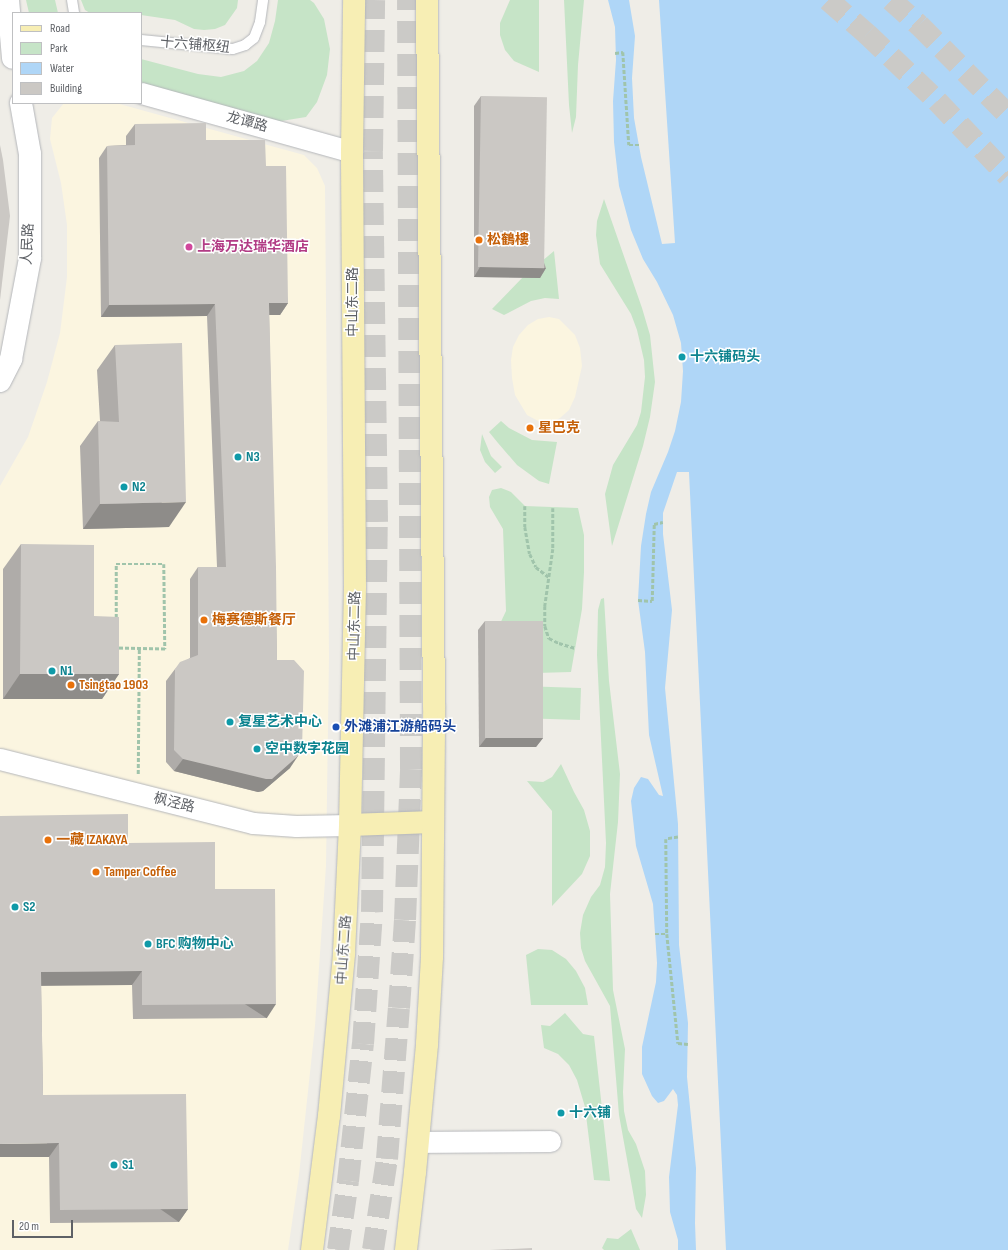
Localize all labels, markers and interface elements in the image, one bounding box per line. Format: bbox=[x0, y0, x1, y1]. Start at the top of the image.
legend bbox=[12, 12, 142, 104]
text: Road bbox=[50, 21, 70, 36]
street label: 十六铺枢纽 bbox=[159, 34, 231, 56]
text: Park bbox=[50, 41, 68, 56]
text: Water bbox=[50, 61, 74, 76]
text: Building bbox=[50, 81, 82, 96]
street label: 龙谭路 bbox=[225, 108, 269, 136]
street label: 人民路 bbox=[19, 223, 37, 265]
place label: 松鶴樓 bbox=[487, 232, 529, 248]
marker: 松鶴樓 bbox=[474, 235, 484, 245]
place label: 上海万达瑞华酒店 bbox=[197, 239, 309, 255]
marker: 上海万达瑞华酒店 bbox=[184, 242, 194, 252]
street label: 中山东二路 bbox=[345, 267, 361, 337]
place label: 十六铺码头 bbox=[690, 349, 760, 365]
marker: 十六铺码头 bbox=[677, 352, 687, 362]
place label: 星巴克 bbox=[538, 420, 580, 436]
marker: 星巴克 bbox=[525, 423, 535, 433]
place label: N3 bbox=[246, 449, 260, 465]
marker: N3 bbox=[233, 452, 243, 462]
place label: N2 bbox=[132, 479, 146, 495]
marker: N2 bbox=[119, 482, 129, 492]
street label: 中山东二路 bbox=[346, 591, 364, 661]
place label: 梅赛德斯餐厅 bbox=[212, 612, 296, 628]
marker: 梅赛德斯餐厅 bbox=[199, 615, 209, 625]
place label: N1 bbox=[60, 663, 73, 679]
marker: N1 bbox=[47, 666, 57, 676]
place label: Tsingtao 1903 bbox=[79, 677, 148, 693]
marker: Tsingtao 1903 bbox=[66, 680, 76, 690]
place label: 复星艺术中心 bbox=[238, 714, 322, 730]
marker: 复星艺术中心 bbox=[225, 717, 235, 727]
place label: 外滩浦江游船码头 bbox=[344, 719, 456, 735]
marker: 外滩浦江游船码头 bbox=[331, 722, 341, 732]
place label: 空中数字花园 bbox=[265, 741, 349, 757]
marker: 空中数字花园 bbox=[252, 744, 262, 754]
street label: 枫泾路 bbox=[152, 790, 196, 816]
place label: 一藏 IZAKAYA bbox=[56, 832, 127, 848]
marker: 一藏 IZAKAYA bbox=[43, 835, 53, 845]
place label: Tamper Coffee bbox=[104, 864, 177, 880]
marker: Tamper Coffee bbox=[91, 867, 101, 877]
place label: S2 bbox=[23, 899, 35, 915]
marker: S2 bbox=[10, 902, 20, 912]
street label: 中山东二路 bbox=[333, 914, 355, 986]
place label: BFC 购物中心 bbox=[156, 936, 234, 952]
marker: BFC 购物中心 bbox=[143, 939, 153, 949]
place label: 十六铺 bbox=[569, 1105, 611, 1121]
marker: 十六铺 bbox=[556, 1108, 566, 1118]
place label: S1 bbox=[122, 1157, 134, 1173]
marker: S1 bbox=[109, 1160, 119, 1170]
scale bar bbox=[14, 1212, 75, 1238]
text: 20 m bbox=[19, 1219, 39, 1234]

